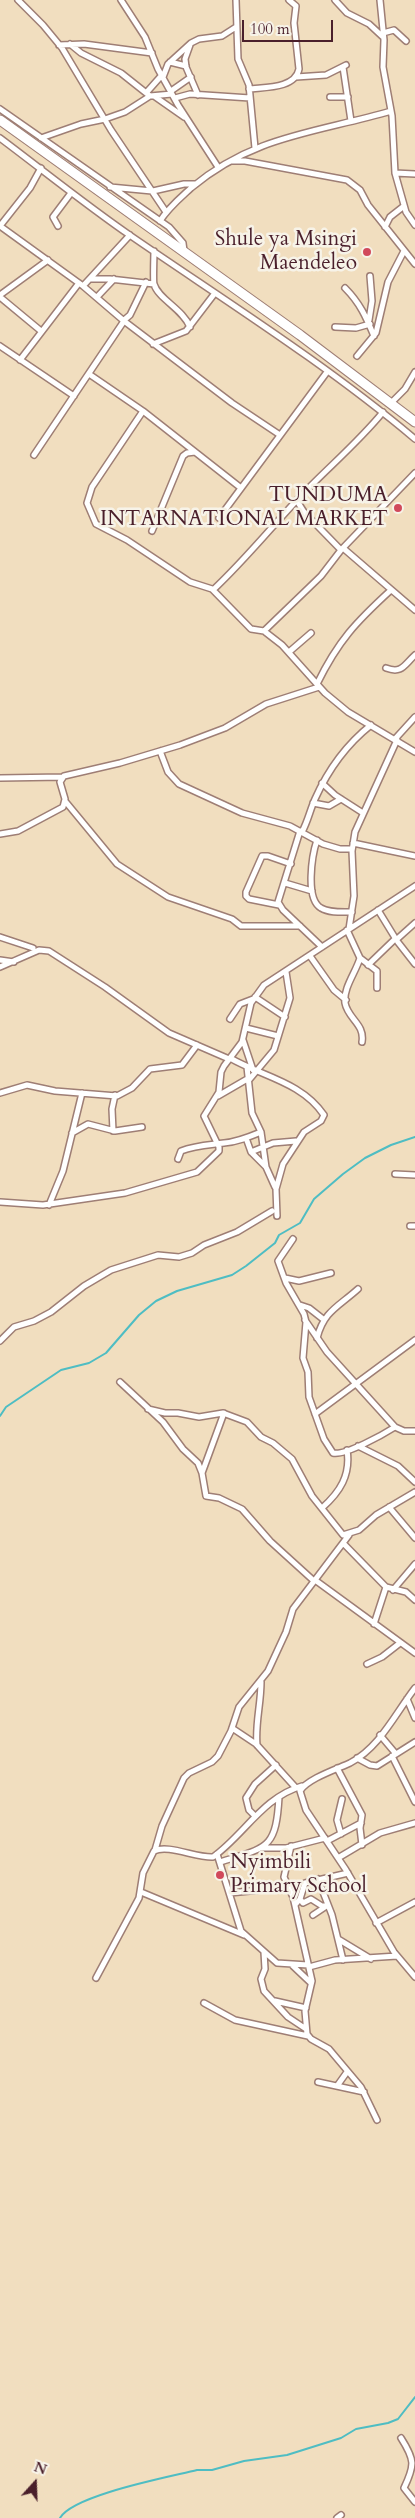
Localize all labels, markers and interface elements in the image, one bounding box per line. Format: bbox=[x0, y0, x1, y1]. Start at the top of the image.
scale bar bbox=[245, 10, 336, 42]
text: 100 m bbox=[250, 19, 290, 39]
place label: Shule ya Msingi Maendeleo bbox=[215, 227, 357, 277]
marker: Shule ya Msingi Maendeleo bbox=[361, 246, 373, 258]
place label: TUNDUMA INTARNATIONAL MARKET bbox=[100, 483, 388, 533]
marker: TUNDUMA INTARNATIONAL MARKET bbox=[392, 502, 404, 514]
place label: Nyimbili Primary School bbox=[230, 1850, 367, 1900]
marker: Nyimbili Primary School bbox=[214, 1869, 226, 1881]
text: N bbox=[31, 2457, 49, 2479]
north arrow bbox=[10, 2458, 60, 2508]

